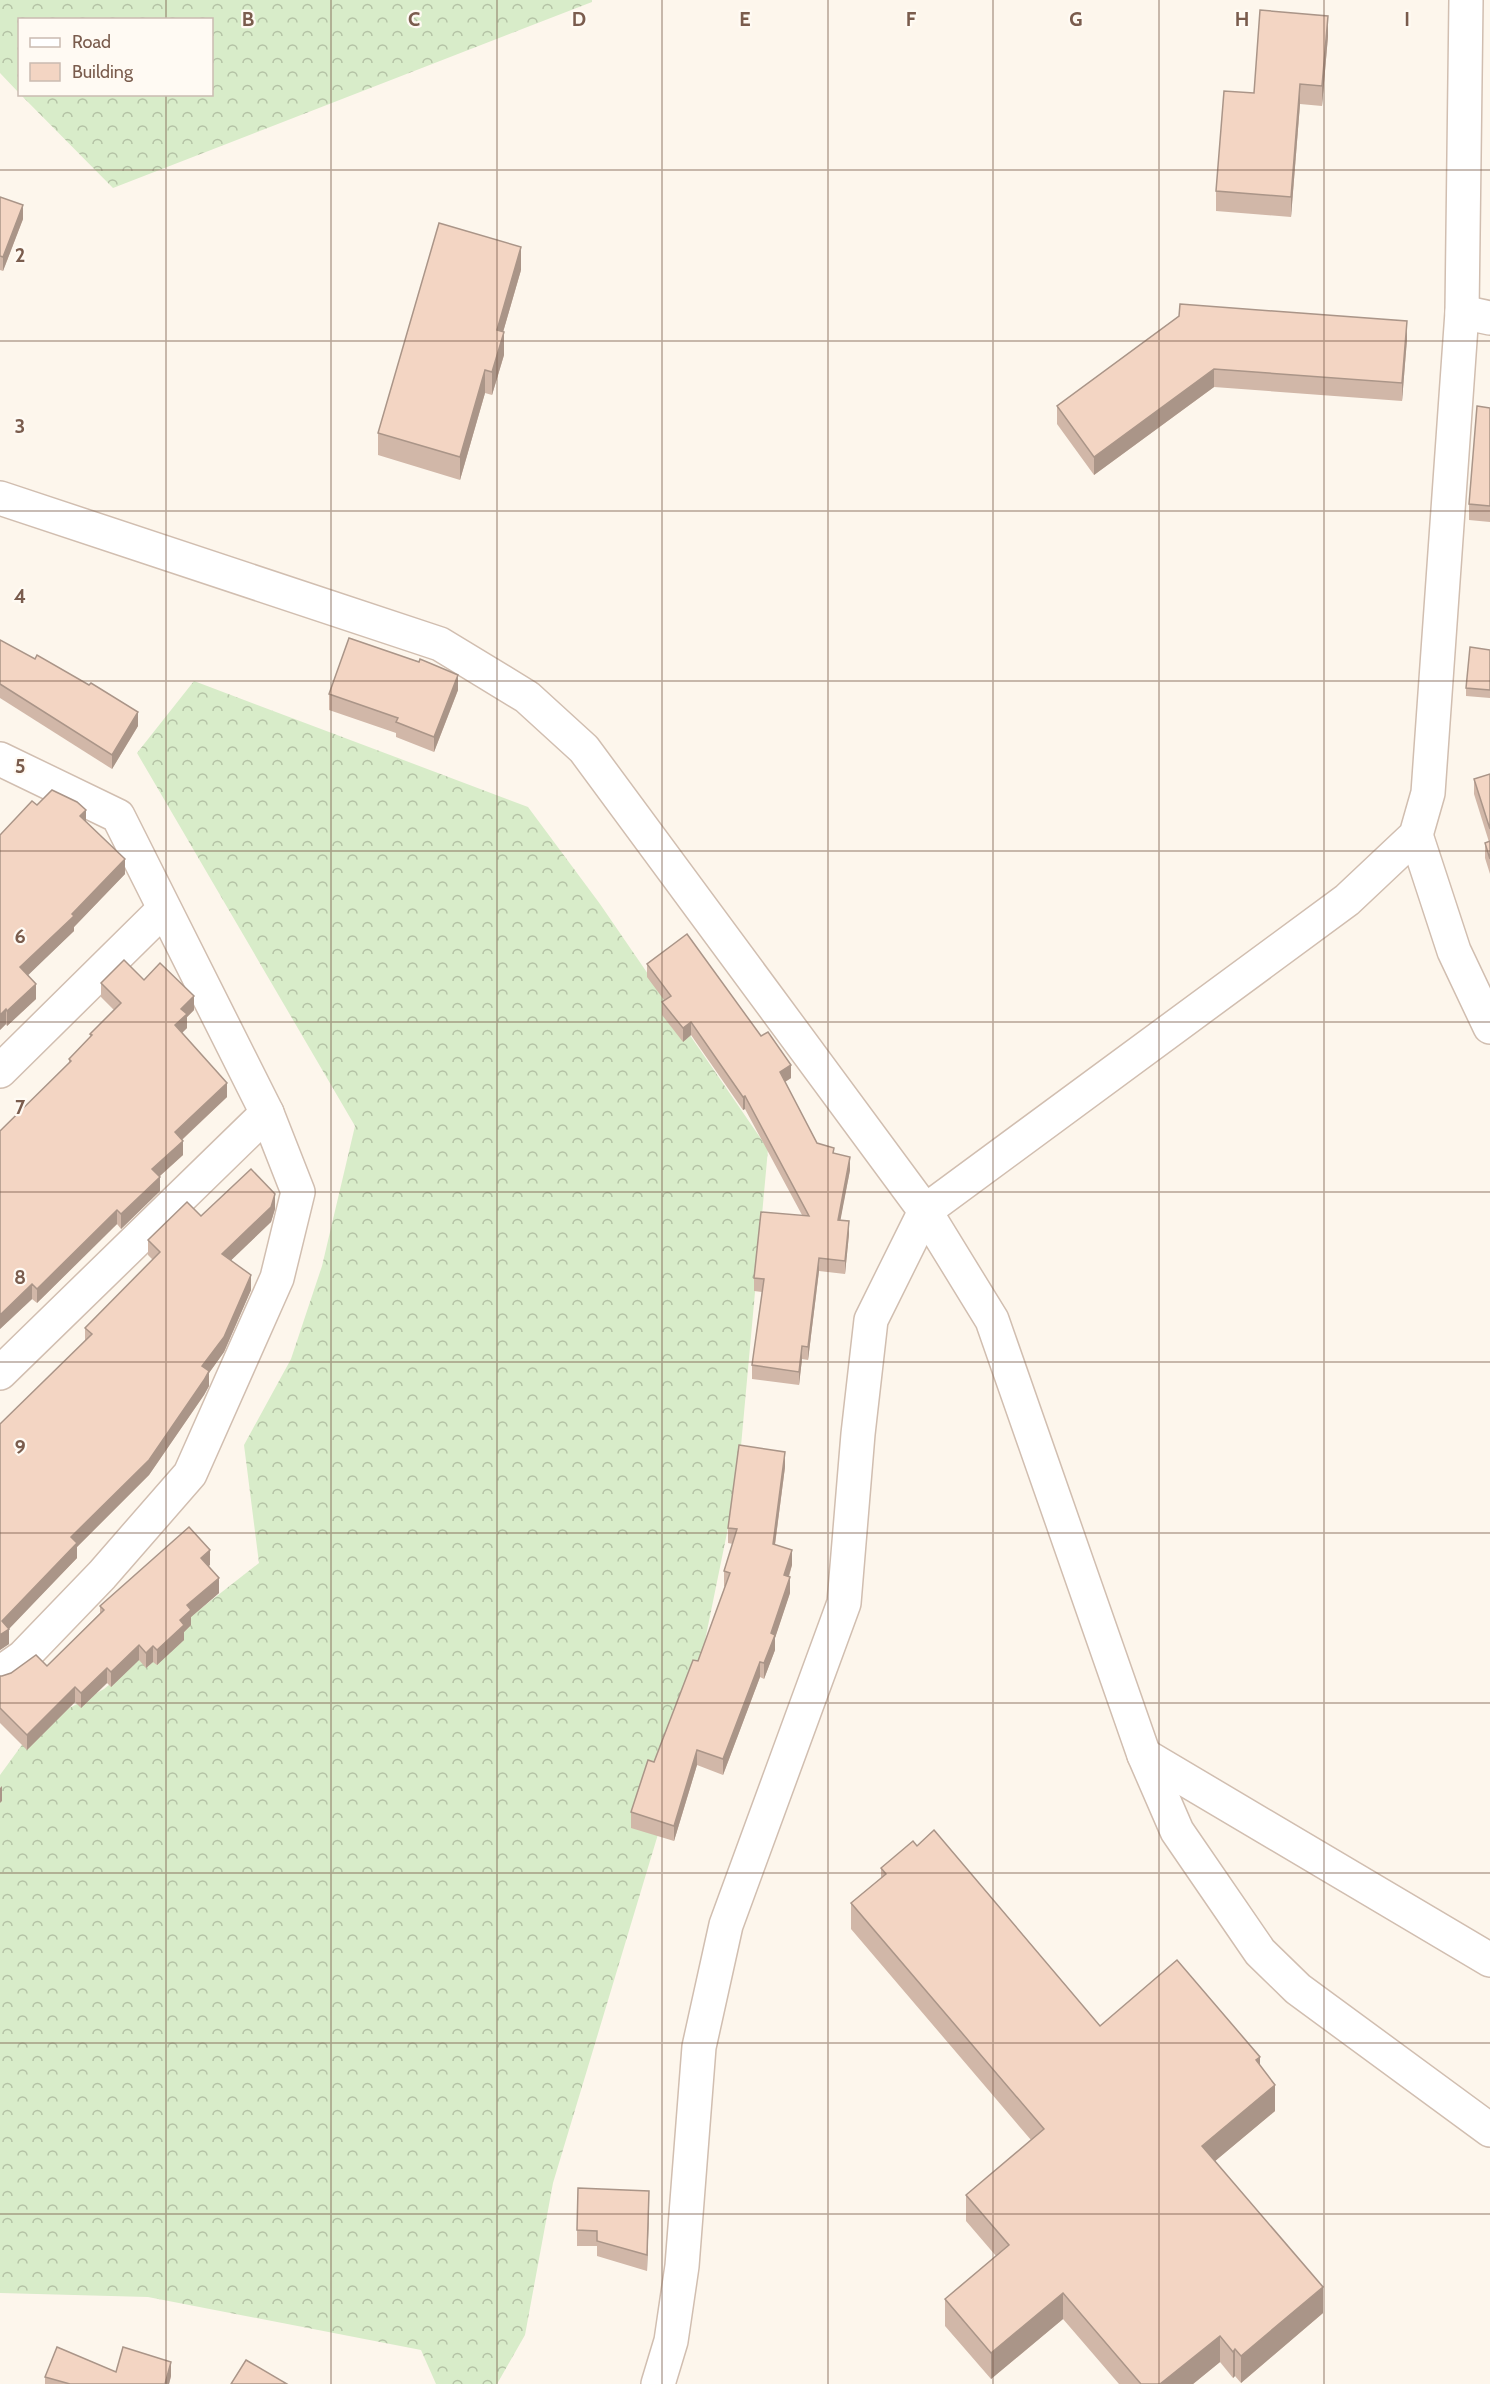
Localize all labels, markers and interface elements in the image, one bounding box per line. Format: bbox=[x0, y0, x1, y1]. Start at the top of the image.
text: B bbox=[242, 7, 254, 31]
text: C bbox=[408, 7, 420, 31]
text: D bbox=[572, 7, 586, 31]
text: E bbox=[739, 7, 751, 31]
text: F bbox=[906, 7, 917, 31]
text: G bbox=[1069, 7, 1083, 31]
text: H bbox=[1235, 7, 1249, 31]
text: I bbox=[1404, 7, 1410, 31]
legend bbox=[18, 18, 213, 96]
text: Road bbox=[72, 31, 111, 53]
text: Building bbox=[72, 61, 134, 83]
text: 2 bbox=[15, 243, 25, 267]
text: 3 bbox=[15, 414, 25, 438]
text: 4 bbox=[14, 584, 26, 608]
text: 5 bbox=[15, 754, 25, 778]
text: 6 bbox=[14, 924, 26, 948]
text: 7 bbox=[15, 1095, 26, 1119]
text: 8 bbox=[14, 1265, 26, 1289]
text: 9 bbox=[14, 1435, 26, 1459]

